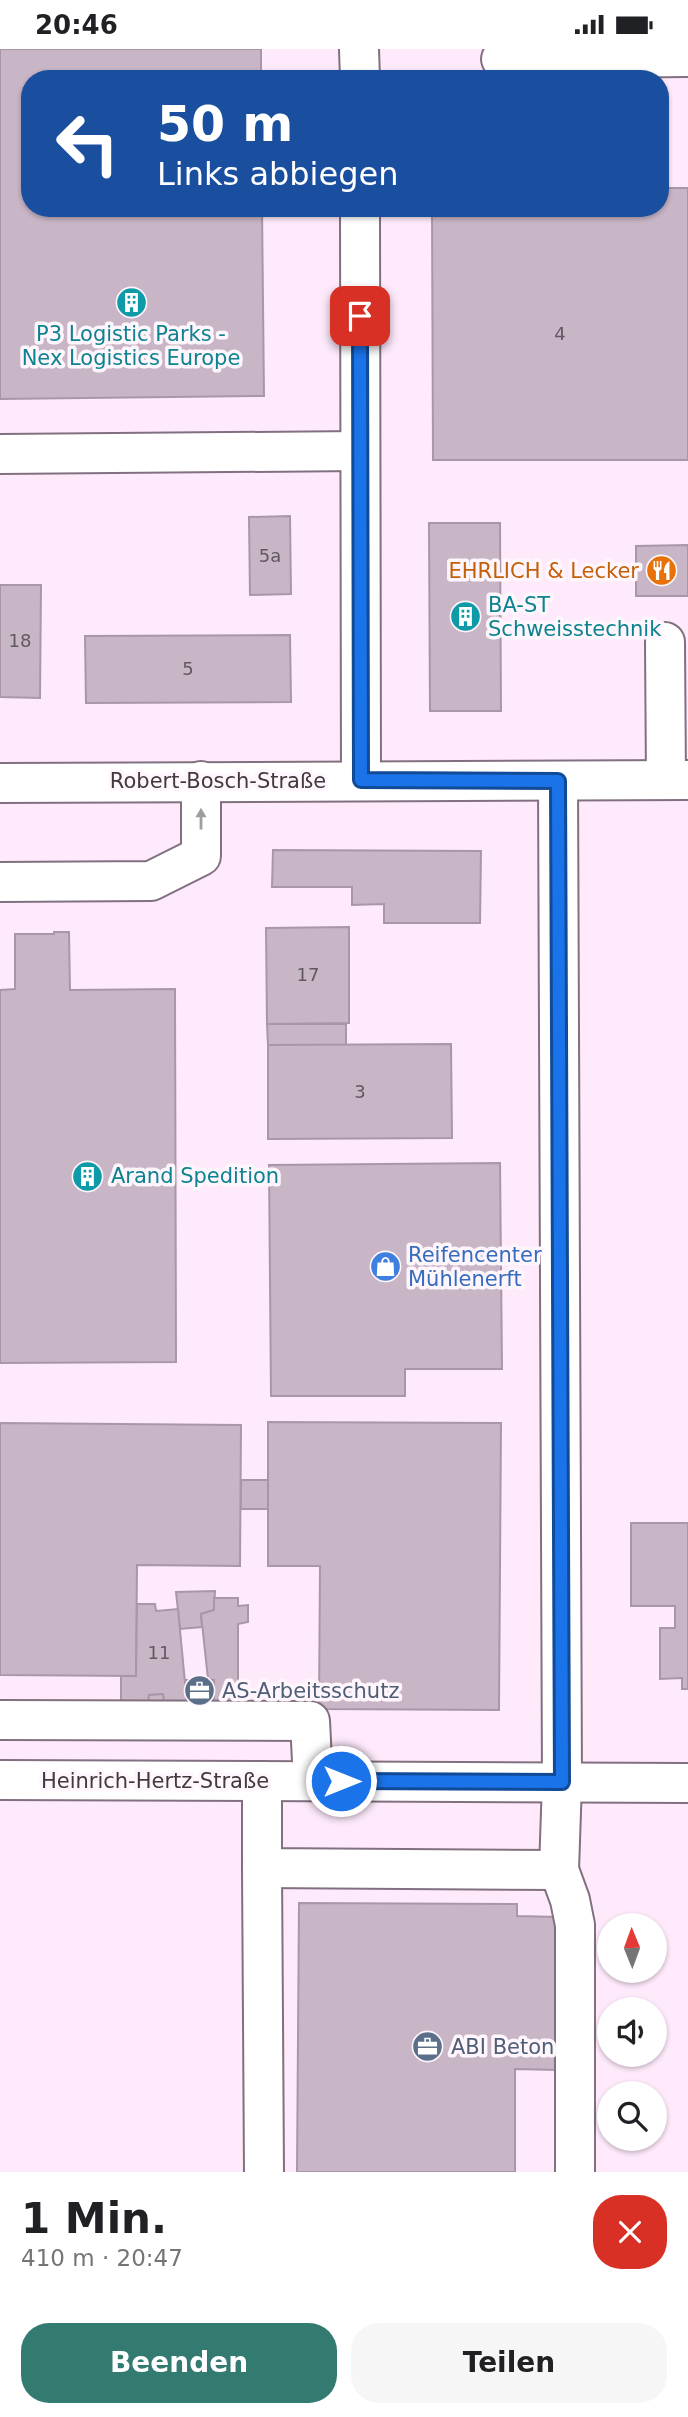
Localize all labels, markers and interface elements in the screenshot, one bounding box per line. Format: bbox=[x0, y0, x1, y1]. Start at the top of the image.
text: 20:46 bbox=[35, 10, 118, 40]
text: 50 m bbox=[157, 96, 293, 153]
icon: left bbox=[42, 98, 133, 189]
text: Links abbiegen bbox=[157, 155, 398, 193]
building icon: P3 Logistic Parks - Nex Logistics Europe bbox=[114, 285, 148, 319]
pin bbox=[330, 286, 390, 346]
icon: arrive bbox=[341, 297, 379, 335]
place label: P3 Logistic Parks - Nex Logistics Europe bbox=[22, 322, 240, 370]
house number: 4 bbox=[554, 323, 566, 344]
house number: 5a bbox=[259, 545, 281, 566]
restaurant icon: EHRLICH & Lecker bbox=[645, 554, 679, 588]
place label: EHRLICH & Lecker bbox=[449, 559, 639, 583]
place label: BA-ST Schweisstechnik bbox=[488, 593, 662, 641]
building icon: BA-ST Schweisstechnik bbox=[448, 600, 482, 634]
house number: 18 bbox=[9, 630, 31, 651]
house number: 5 bbox=[182, 658, 194, 679]
street label: Robert-Bosch-Straße bbox=[110, 769, 326, 793]
one-way arrow bbox=[195, 808, 207, 830]
house number: 17 bbox=[297, 964, 319, 985]
house number: 3 bbox=[354, 1081, 366, 1102]
building icon: Arand Spedition bbox=[71, 1159, 105, 1193]
place label: Arand Spedition bbox=[111, 1164, 279, 1188]
place label: Reifencenter Mühlenerft bbox=[408, 1243, 542, 1291]
shop icon: Reifencenter Mühlenerft bbox=[368, 1250, 402, 1284]
house number: 11 bbox=[148, 1642, 170, 1663]
office icon: AS-Arbeitsschutz bbox=[182, 1674, 216, 1708]
place label: AS-Arbeitsschutz bbox=[222, 1679, 399, 1703]
position arrow bbox=[304, 1744, 378, 1818]
street label: Heinrich-Hertz-Straße bbox=[41, 1769, 269, 1793]
north arrow bbox=[597, 1913, 667, 1983]
map controls bbox=[597, 1913, 667, 2151]
button: sound bbox=[597, 1997, 667, 2067]
office icon: ABI Beton bbox=[411, 2030, 445, 2064]
place label: ABI Beton bbox=[451, 2035, 554, 2059]
button: search bbox=[597, 2081, 667, 2151]
text: 1 Min. bbox=[21, 2194, 167, 2243]
button: close bbox=[593, 2195, 667, 2269]
text: 410 m · 20:47 bbox=[21, 2245, 183, 2271]
button: Beenden bbox=[21, 2323, 337, 2403]
button: Teilen bbox=[351, 2323, 667, 2403]

